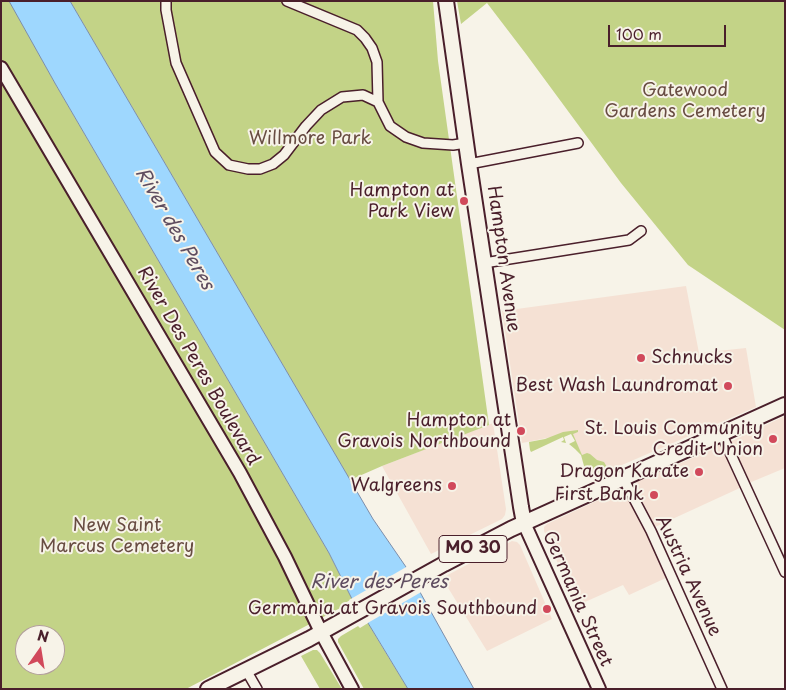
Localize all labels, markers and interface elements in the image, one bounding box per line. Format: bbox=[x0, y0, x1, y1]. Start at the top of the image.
scale bar bbox=[611, 15, 728, 47]
text: 100 m bbox=[616, 22, 662, 45]
park label: Gatewood Gardens Cemetery bbox=[604, 80, 766, 122]
park label: Willmore Park bbox=[249, 128, 371, 150]
water label: River des Peres bbox=[130, 164, 218, 294]
place label: Hampton at Park View bbox=[350, 180, 454, 222]
street label: Hampton Avenue bbox=[482, 184, 524, 334]
marker: Hampton at Park View bbox=[458, 195, 470, 207]
street label: River Des Peres Boulevard bbox=[132, 263, 264, 469]
place label: Schnucks bbox=[651, 347, 732, 369]
marker: Schnucks bbox=[635, 352, 647, 364]
place label: Best Wash Laundromat bbox=[516, 375, 718, 397]
marker: Best Wash Laundromat bbox=[722, 380, 734, 392]
place label: Hampton at Gravois Northbound bbox=[337, 410, 511, 452]
place label: St. Louis Community Credit Union bbox=[585, 418, 763, 460]
marker: Hampton at Gravois Northbound bbox=[515, 425, 527, 437]
marker: St. Louis Community Credit Union bbox=[767, 433, 779, 445]
place label: Dragon Karate bbox=[559, 461, 689, 483]
marker: Dragon Karate bbox=[693, 466, 705, 478]
place label: Walgreens bbox=[351, 475, 442, 497]
marker: Walgreens bbox=[446, 480, 458, 492]
place label: First Bank bbox=[555, 484, 644, 506]
marker: First Bank bbox=[648, 489, 660, 501]
street label: Austria Avenue bbox=[651, 512, 725, 640]
park label: New Saint Marcus Cemetery bbox=[40, 515, 194, 558]
street label: Germania Street bbox=[537, 528, 617, 670]
road number: MO 30 bbox=[439, 536, 507, 562]
water label: River des Peres bbox=[310, 572, 448, 594]
place label: Germania at Gravois Southbound bbox=[248, 598, 537, 620]
marker: Germania at Gravois Southbound bbox=[541, 603, 553, 615]
text: N bbox=[35, 624, 51, 647]
north arrow bbox=[15, 625, 65, 675]

